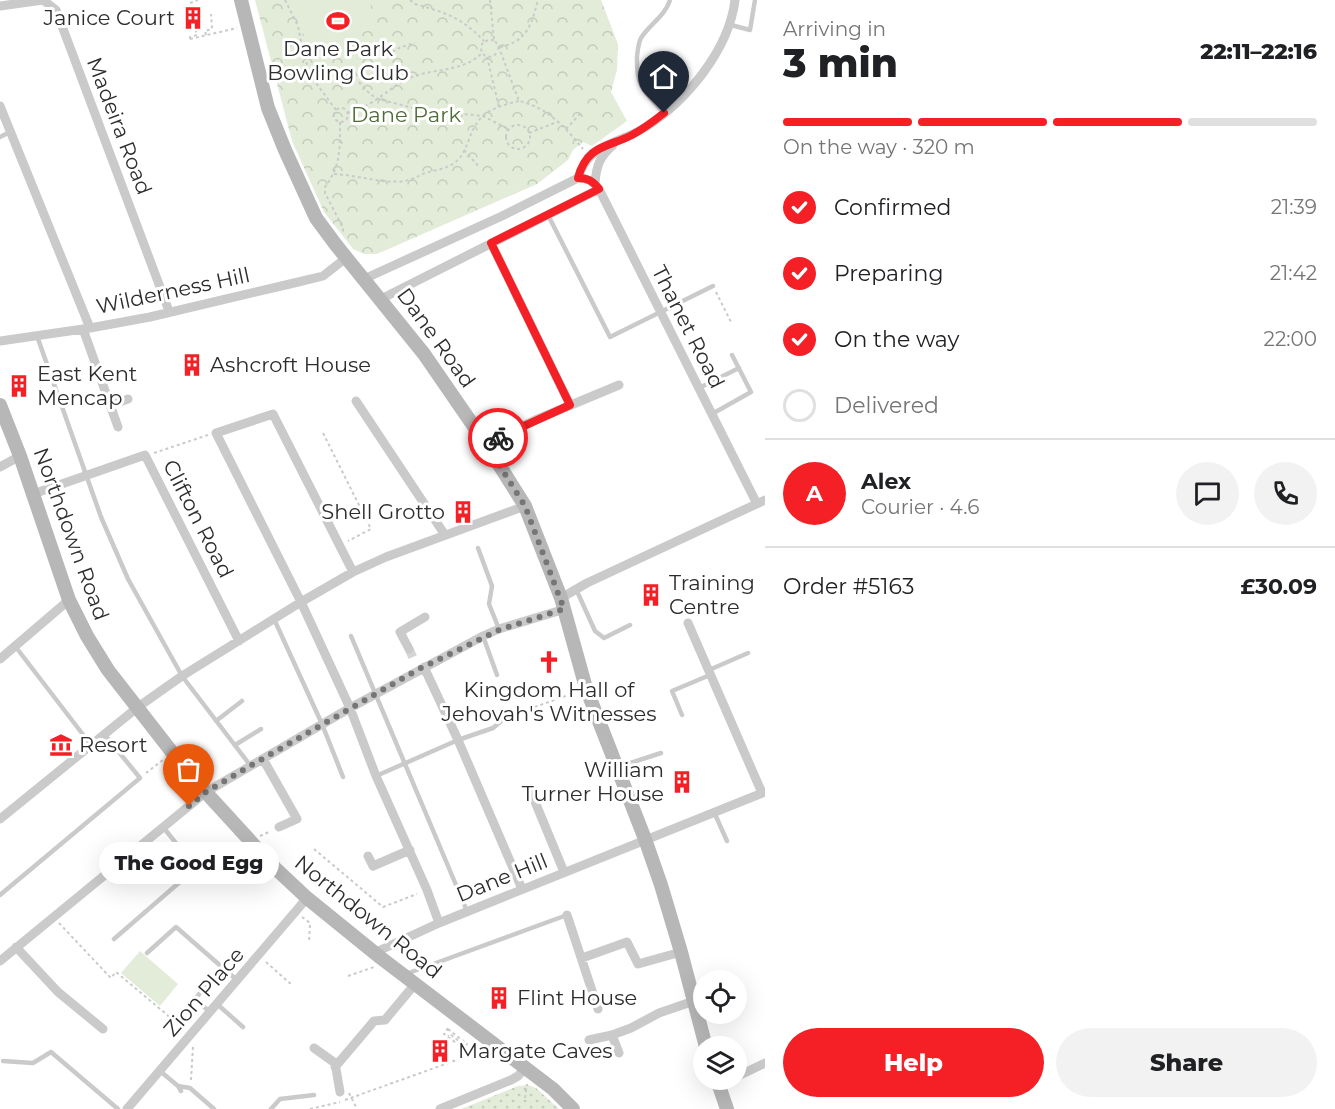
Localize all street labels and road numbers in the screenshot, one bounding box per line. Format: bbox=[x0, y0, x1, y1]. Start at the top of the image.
street label: Madeira Road bbox=[82, 53, 157, 198]
street label: Thanet Road bbox=[647, 261, 730, 392]
street label: Wilderness Hill bbox=[94, 262, 252, 319]
street label: Dane Road bbox=[392, 283, 481, 392]
street label: Northdown Road bbox=[29, 444, 114, 624]
street label: Clifton Road bbox=[158, 456, 239, 582]
street label: Dane Hill bbox=[453, 848, 551, 907]
street label: Northdown Road bbox=[290, 850, 447, 984]
street label: Zion Place bbox=[158, 942, 249, 1041]

